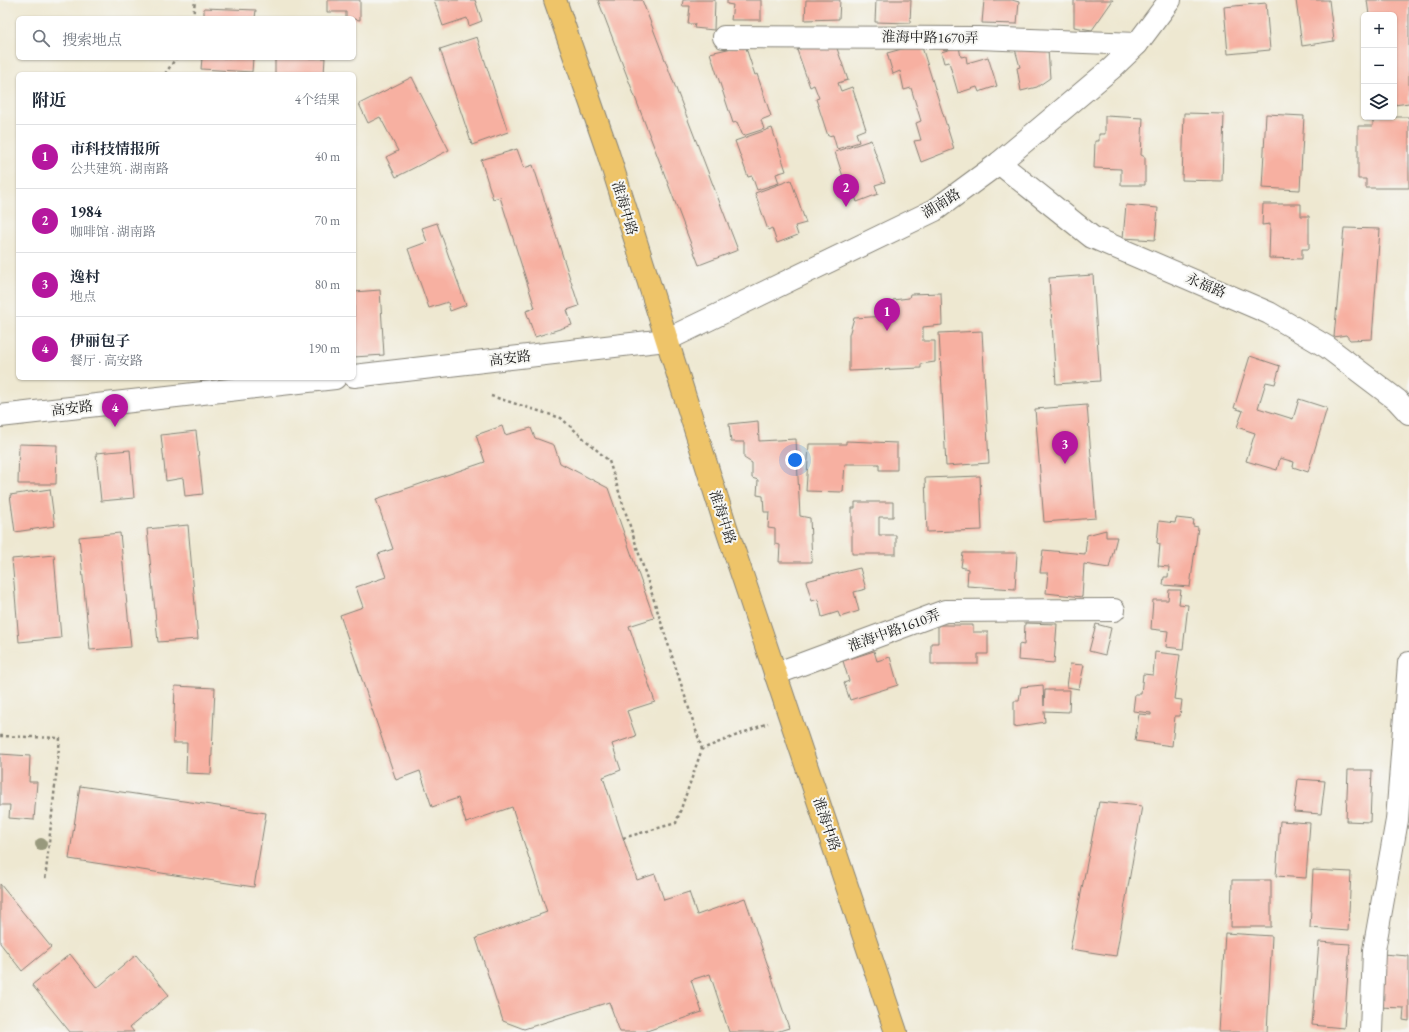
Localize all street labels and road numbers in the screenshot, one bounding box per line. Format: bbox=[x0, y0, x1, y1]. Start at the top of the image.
street label: 淮海中路1670弄 bbox=[881, 27, 979, 47]
street label: 淮海中路 bbox=[608, 179, 642, 237]
street label: 湖南路 bbox=[918, 184, 964, 222]
street label: 永福路 bbox=[1183, 269, 1229, 301]
street label: 高安路 bbox=[488, 347, 532, 369]
street label: 高安路 bbox=[50, 397, 94, 419]
street label: 淮海中路 bbox=[706, 488, 740, 546]
street label: 淮海中路1610弄 bbox=[845, 605, 943, 655]
street label: 淮海中路 bbox=[809, 795, 845, 853]

